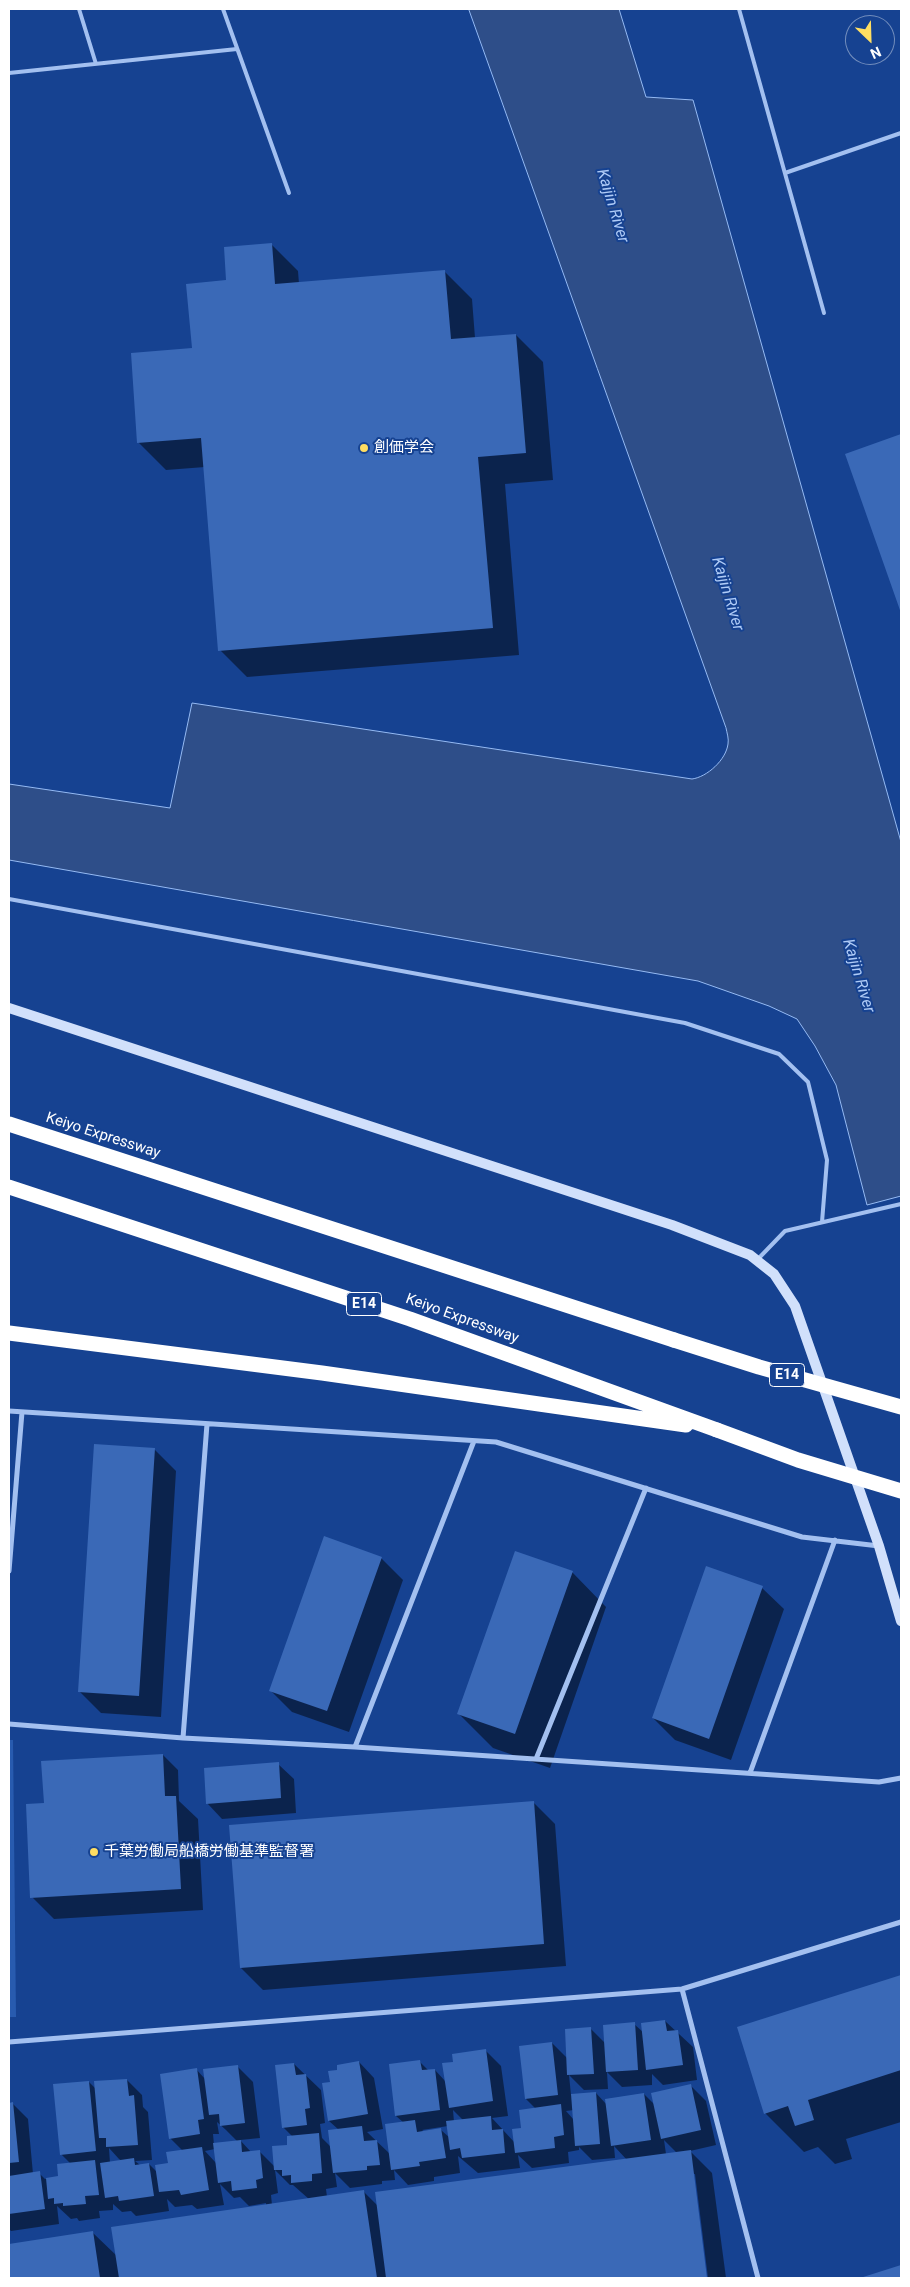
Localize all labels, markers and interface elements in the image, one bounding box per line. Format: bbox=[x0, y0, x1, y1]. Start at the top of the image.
north arrow bbox=[845, 15, 895, 65]
text: N bbox=[868, 43, 883, 62]
water label: Kaijin River bbox=[592, 167, 632, 245]
place label: 創価学会 bbox=[374, 439, 434, 457]
marker: 創価学会 bbox=[358, 442, 370, 454]
water label: Kaijin River bbox=[707, 555, 747, 633]
water label: Kaijin River bbox=[838, 937, 878, 1015]
street label: Keiyo Expressway bbox=[44, 1109, 162, 1163]
street label: Keiyo Expressway bbox=[403, 1290, 521, 1348]
road number: E14 bbox=[346, 1292, 382, 1316]
road number: E14 bbox=[770, 1364, 804, 1386]
place label: 千葉労働局船橋労働基準監督署 bbox=[104, 1843, 314, 1861]
marker: 千葉労働局船橋労働基準監督署 bbox=[88, 1846, 100, 1858]

